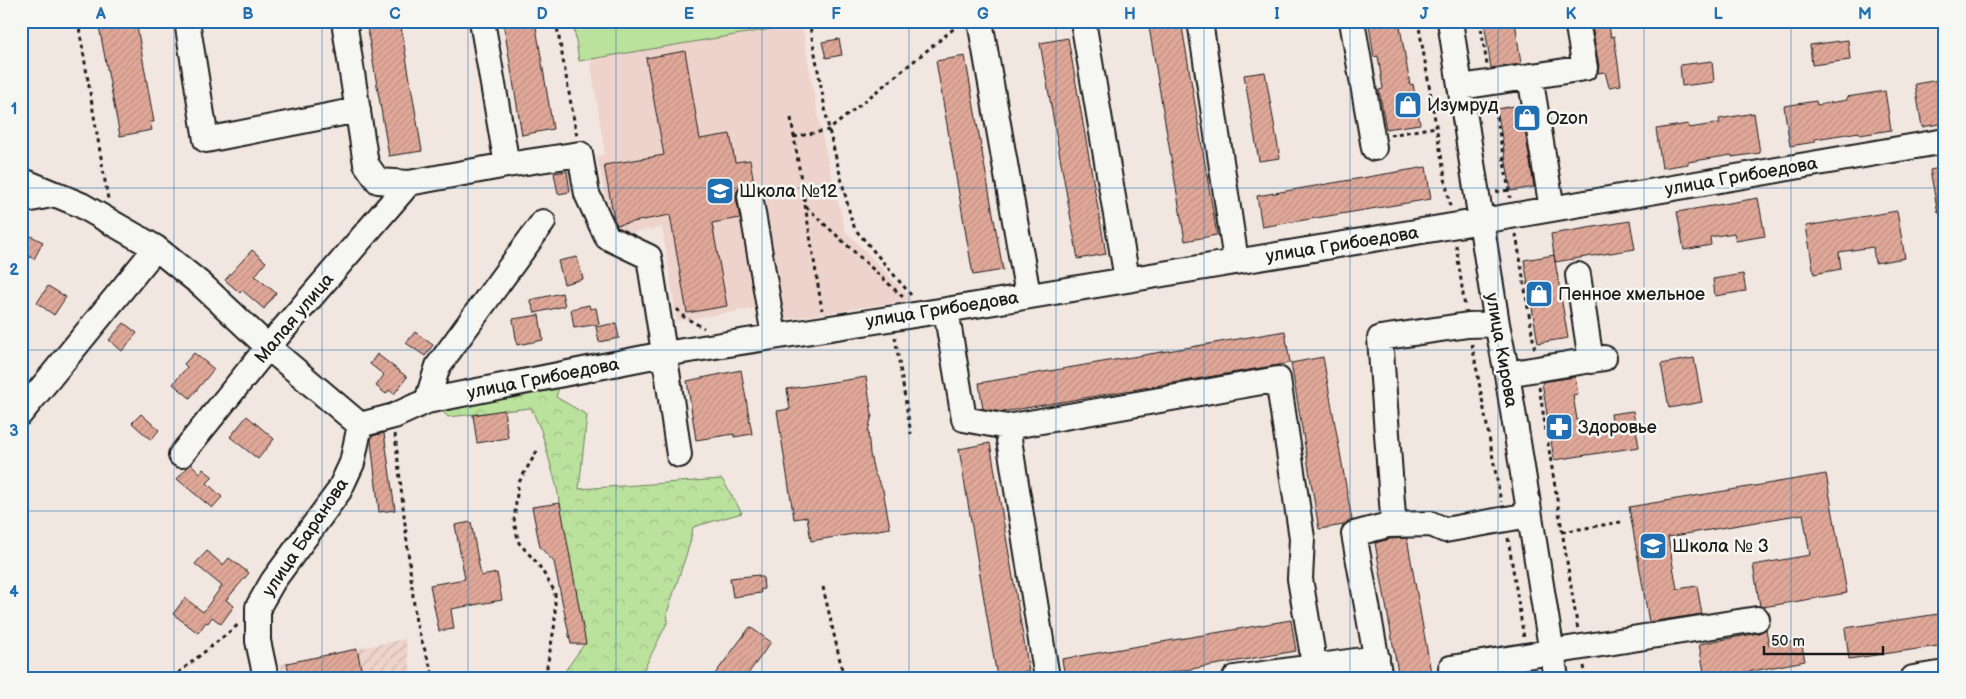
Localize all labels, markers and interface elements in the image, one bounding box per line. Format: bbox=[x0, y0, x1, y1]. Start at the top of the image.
text: A bbox=[95, 5, 106, 24]
text: B bbox=[242, 5, 254, 24]
text: C bbox=[389, 5, 401, 24]
text: D bbox=[536, 5, 548, 24]
text: E bbox=[684, 5, 694, 24]
text: F bbox=[831, 5, 841, 24]
text: G bbox=[977, 5, 989, 24]
text: H bbox=[1124, 5, 1136, 24]
text: I bbox=[1274, 5, 1280, 24]
text: J bbox=[1420, 5, 1429, 24]
text: K bbox=[1566, 5, 1577, 24]
text: L bbox=[1713, 5, 1723, 24]
text: M bbox=[1858, 5, 1872, 24]
shop icon: Изумруд bbox=[1393, 90, 1423, 120]
place label: Изумруд bbox=[1427, 95, 1499, 116]
text: 1 bbox=[11, 100, 17, 119]
shop icon: Ozon bbox=[1512, 103, 1542, 133]
place label: Ozon bbox=[1546, 108, 1588, 129]
street label: улица Грибоедова bbox=[1663, 153, 1819, 200]
school or university icon: Школа №12 bbox=[705, 176, 735, 206]
place label: Школа №12 bbox=[739, 181, 838, 202]
street label: улица Грибоедова bbox=[1264, 222, 1420, 267]
text: 2 bbox=[9, 261, 19, 280]
street label: Малая улица bbox=[251, 269, 338, 368]
shop icon: Пенное хмельное bbox=[1524, 279, 1554, 309]
place label: Пенное хмельное bbox=[1558, 284, 1705, 305]
street label: улица Грибоедова bbox=[864, 287, 1020, 332]
street label: улица Кирова bbox=[1481, 291, 1522, 409]
street label: улица Грибоедова bbox=[465, 353, 621, 404]
pharmacy icon: Здоровье bbox=[1544, 412, 1574, 442]
place label: Здоровье bbox=[1578, 417, 1657, 438]
text: 3 bbox=[9, 422, 19, 441]
street label: улица Баранова bbox=[258, 474, 353, 600]
school or university icon: Школа № 3 bbox=[1638, 531, 1668, 561]
place label: Школа № 3 bbox=[1672, 536, 1769, 557]
text: 4 bbox=[9, 583, 19, 602]
scale bar bbox=[1764, 624, 1882, 656]
text: 50 m bbox=[1771, 632, 1805, 651]

